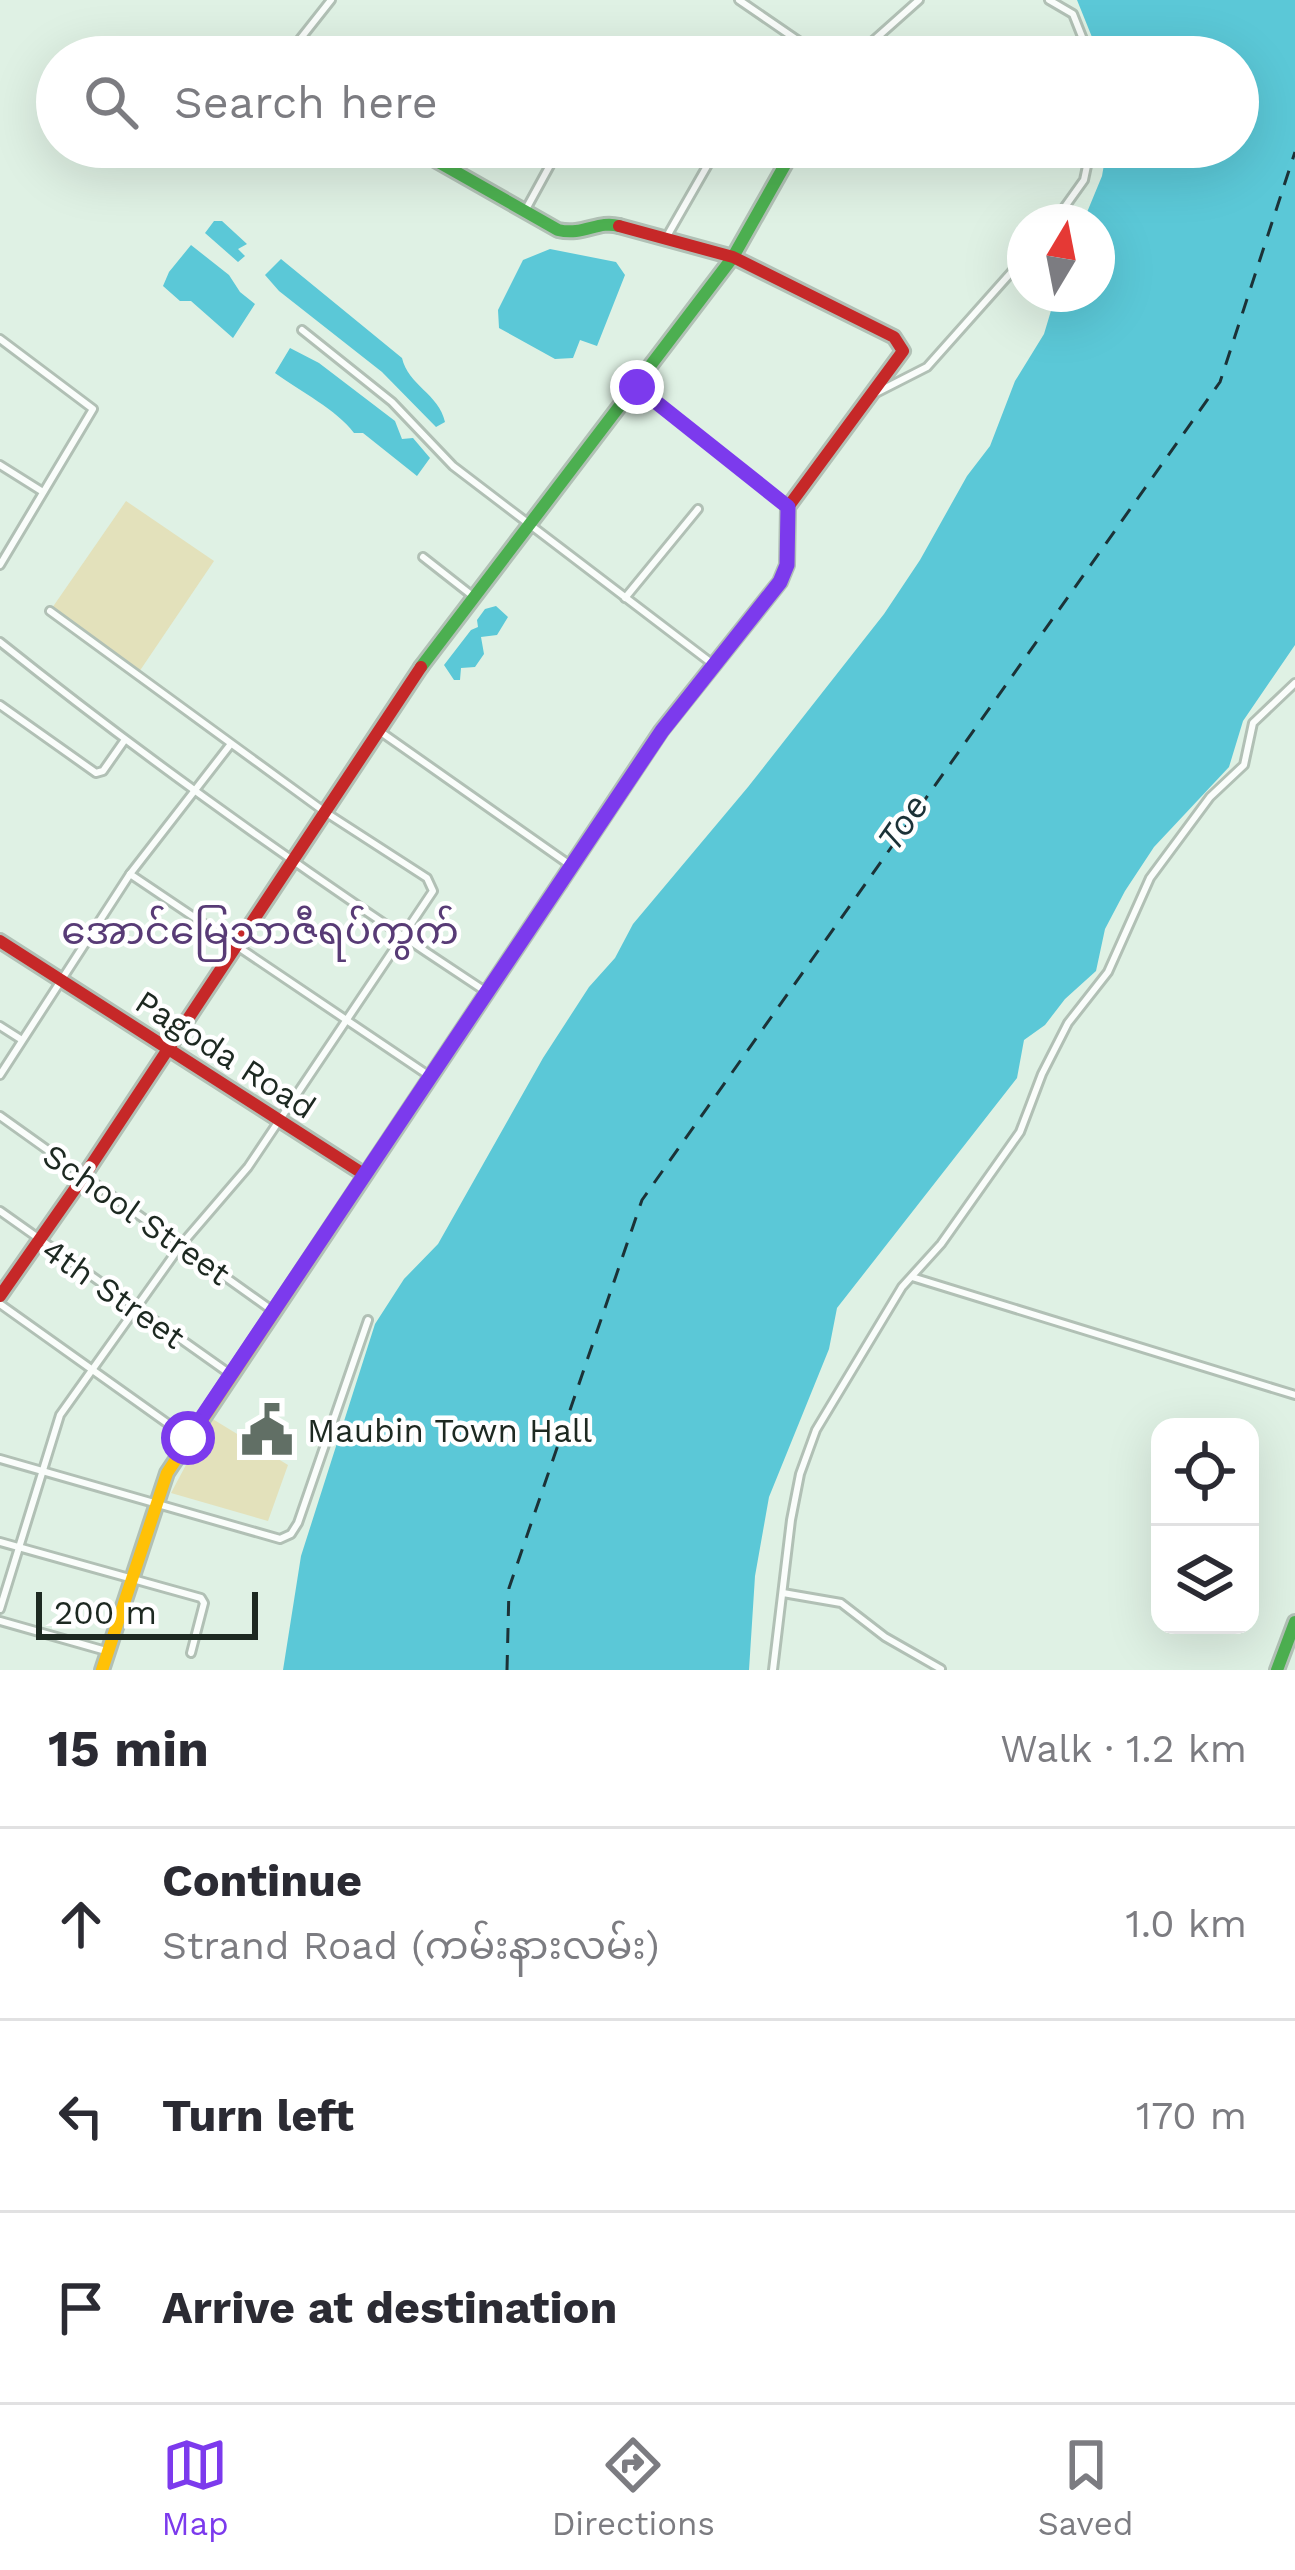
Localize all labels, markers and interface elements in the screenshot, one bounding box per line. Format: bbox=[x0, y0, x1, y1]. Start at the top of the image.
search box bbox=[36, 36, 1259, 168]
icon: search bbox=[78, 69, 144, 135]
text: Search here bbox=[174, 76, 438, 129]
north arrow bbox=[1007, 204, 1115, 312]
route end bbox=[610, 360, 664, 414]
water label: Toe bbox=[868, 786, 937, 859]
district label: အောင်မြေသာဇီရပ်ကွက် bbox=[61, 905, 459, 962]
street label: Pagoda Road bbox=[128, 982, 323, 1127]
street label: School Street bbox=[36, 1136, 238, 1293]
street label: 4th Street bbox=[35, 1230, 193, 1357]
public building icon: Maubin Town Hall bbox=[238, 1401, 296, 1459]
route start bbox=[161, 1411, 215, 1465]
place label: Maubin Town Hall bbox=[307, 1411, 592, 1450]
map controls bbox=[1151, 1418, 1259, 1634]
button: locate bbox=[1151, 1418, 1259, 1526]
button: layers bbox=[1151, 1526, 1259, 1634]
scale bar bbox=[36, 1586, 258, 1639]
text: 200 m bbox=[54, 1593, 157, 1632]
text: 15 min bbox=[48, 1719, 209, 1778]
text: Walk · 1.2 km bbox=[1000, 1726, 1247, 1771]
text: Continue bbox=[162, 1854, 362, 1907]
icon: ahead bbox=[48, 1891, 114, 1957]
text: 1.0 km bbox=[1126, 1901, 1247, 1946]
text: Strand Road (ကမ်းနားလမ်း) bbox=[162, 1923, 659, 1968]
icon: left bbox=[48, 2083, 114, 2149]
text: Turn left bbox=[162, 2089, 354, 2142]
text: 170 m bbox=[1136, 2093, 1247, 2138]
icon: arrive bbox=[48, 2275, 114, 2341]
text: Arrive at destination bbox=[162, 2281, 617, 2334]
tab: Map bbox=[161, 2432, 229, 2543]
tab: Directions bbox=[552, 2432, 715, 2543]
tab: Saved bbox=[1038, 2432, 1134, 2543]

